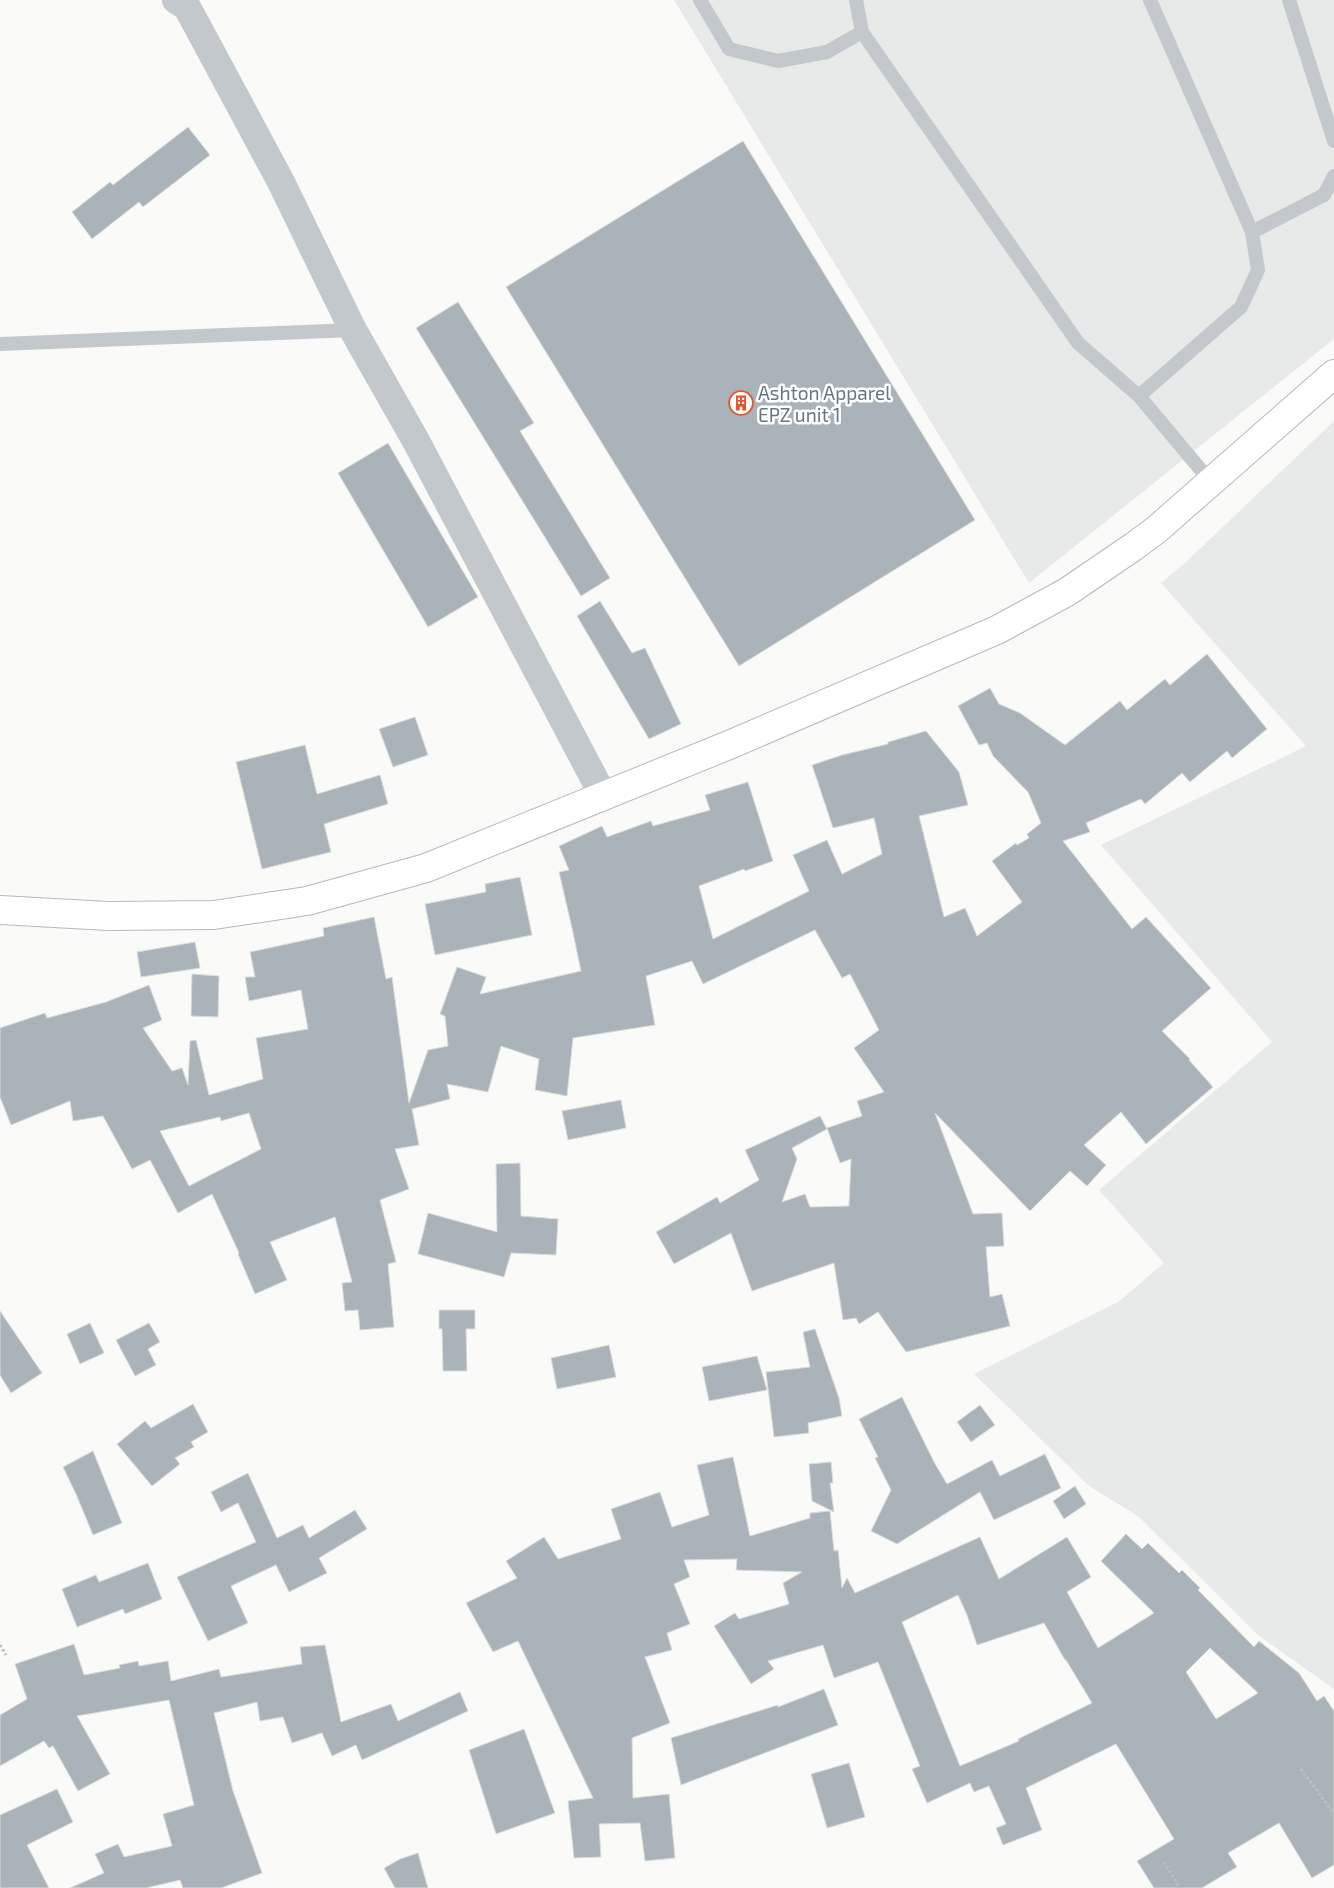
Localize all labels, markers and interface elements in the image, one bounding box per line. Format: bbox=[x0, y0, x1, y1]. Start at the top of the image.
place label: Ashton Apparel EPZ unit 1 bbox=[758, 381, 891, 426]
building icon: Ashton Apparel EPZ unit 1 bbox=[728, 390, 754, 416]

